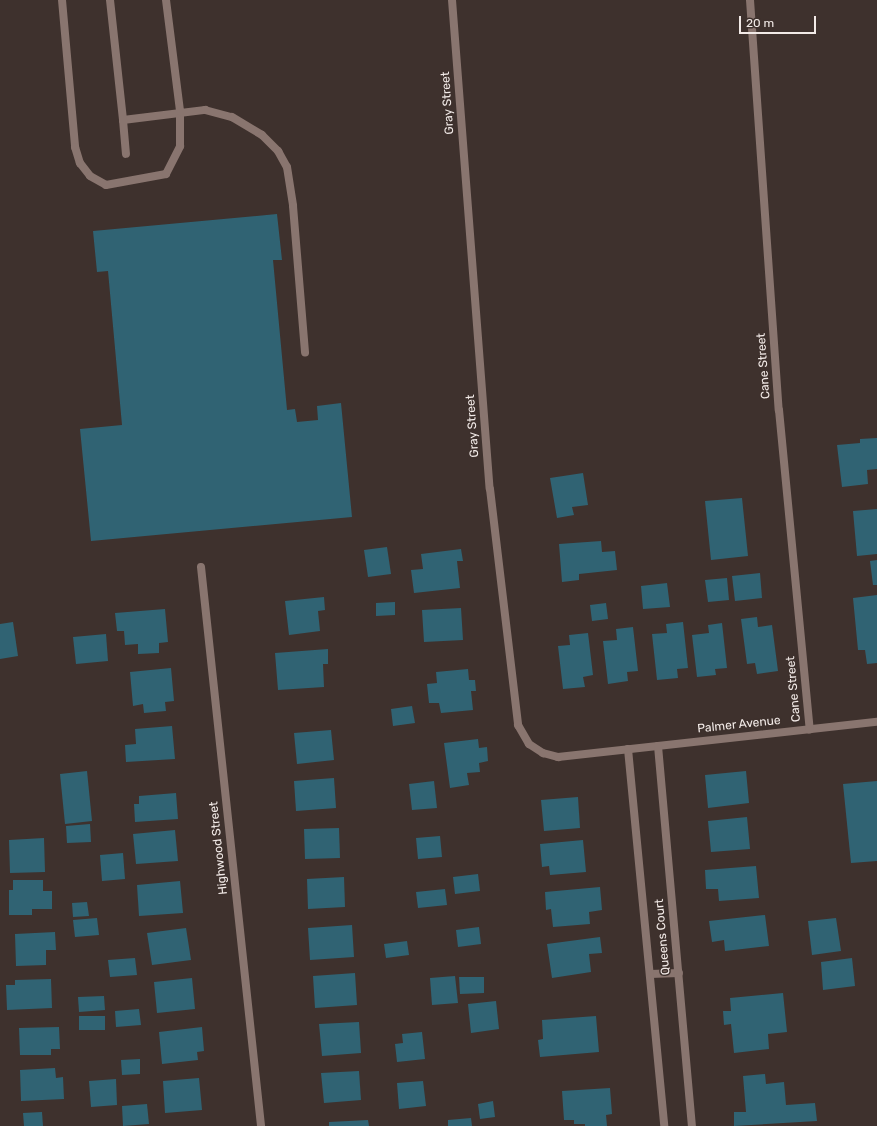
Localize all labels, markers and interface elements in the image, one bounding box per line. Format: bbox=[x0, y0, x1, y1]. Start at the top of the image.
scale bar bbox=[741, 8, 818, 34]
text: 20 m bbox=[746, 16, 774, 30]
street label: Gray Street bbox=[439, 71, 457, 135]
street label: Cane Street bbox=[755, 332, 773, 400]
street label: Gray Street bbox=[464, 394, 482, 458]
street label: Cane Street bbox=[784, 655, 804, 723]
street label: Palmer Avenue bbox=[696, 713, 782, 737]
street label: Highwood Street bbox=[207, 801, 231, 895]
street label: Queens Court bbox=[652, 898, 674, 976]

